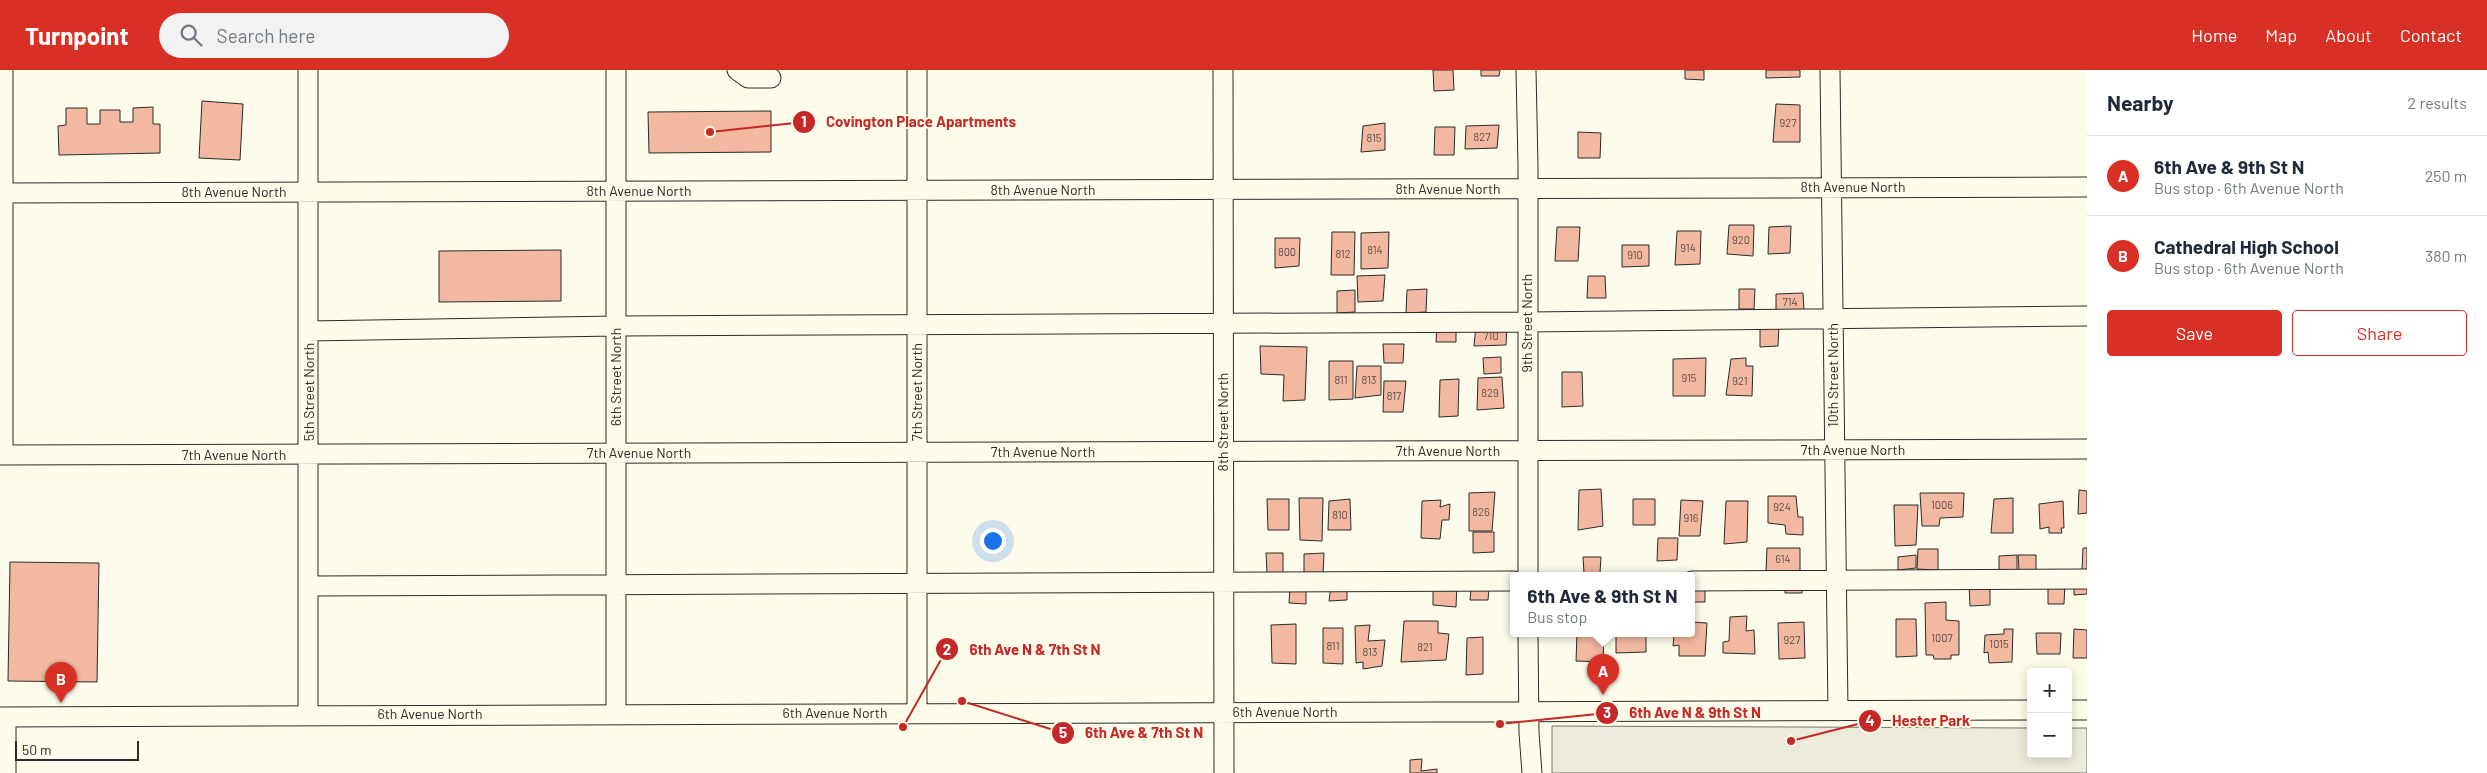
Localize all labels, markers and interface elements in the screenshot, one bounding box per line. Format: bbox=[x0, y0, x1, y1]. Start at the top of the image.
search box bbox=[159, 13, 509, 58]
text: Turnpoint bbox=[25, 21, 129, 50]
icon: search bbox=[177, 21, 205, 49]
text: Search here bbox=[217, 24, 315, 47]
text: Home bbox=[2191, 24, 2237, 46]
text: Map bbox=[2265, 24, 2297, 46]
text: About bbox=[2325, 24, 2372, 46]
text: Contact bbox=[2400, 24, 2462, 46]
text: Nearby bbox=[2107, 90, 2173, 115]
text: 2 results bbox=[2408, 93, 2467, 112]
callout: Covington Place Apartments bbox=[791, 107, 1026, 137]
text: 1 bbox=[801, 112, 807, 130]
text: Covington Place Apartments bbox=[826, 112, 1017, 130]
house number: 927 bbox=[1780, 116, 1796, 129]
house number: 827 bbox=[1474, 130, 1490, 143]
house number: 815 bbox=[1367, 131, 1382, 144]
text: 6th Ave & 9th St N bbox=[2154, 155, 2304, 178]
text: A bbox=[2118, 166, 2128, 185]
text: 250 m bbox=[2425, 166, 2467, 185]
street label: 8th Avenue North bbox=[1800, 178, 1906, 195]
text: Bus stop · 6th Avenue North bbox=[2154, 178, 2344, 197]
street label: 8th Avenue North bbox=[1395, 180, 1501, 197]
street label: 8th Avenue North bbox=[990, 181, 1096, 198]
street label: 8th Avenue North bbox=[586, 182, 692, 199]
street label: 8th Avenue North bbox=[181, 183, 287, 200]
house number: 920 bbox=[1732, 233, 1750, 246]
text: Cathedral High School bbox=[2154, 235, 2339, 258]
house number: 914 bbox=[1680, 241, 1696, 254]
house number: 814 bbox=[1367, 243, 1383, 256]
house number: 800 bbox=[1278, 245, 1296, 258]
text: B bbox=[2118, 246, 2128, 265]
text: 380 m bbox=[2425, 246, 2467, 265]
house number: 812 bbox=[1335, 247, 1351, 260]
house number: 910 bbox=[1627, 248, 1643, 261]
text: Bus stop · 6th Avenue North bbox=[2154, 258, 2344, 277]
street label: 9th Street North bbox=[1518, 274, 1535, 372]
house number: 714 bbox=[1782, 295, 1798, 308]
button: Save bbox=[2107, 310, 2282, 356]
button: Share bbox=[2292, 310, 2467, 356]
street label: 10th Street North bbox=[1824, 323, 1841, 427]
street label: 6th Street North bbox=[607, 328, 624, 426]
house number: 710 bbox=[1483, 329, 1499, 342]
street label: 5th Street North bbox=[300, 343, 317, 441]
street label: 7th Street North bbox=[908, 343, 925, 441]
house number: 915 bbox=[1681, 371, 1697, 384]
street label: 8th Street North bbox=[1214, 373, 1231, 471]
house number: 811 bbox=[1334, 373, 1348, 386]
house number: 813 bbox=[1362, 373, 1376, 386]
house number: 921 bbox=[1732, 374, 1748, 387]
house number: 829 bbox=[1481, 386, 1499, 399]
house number: 817 bbox=[1387, 389, 1401, 402]
street label: 7th Avenue North bbox=[1801, 441, 1905, 458]
street label: 7th Avenue North bbox=[1396, 442, 1500, 459]
street label: 7th Avenue North bbox=[991, 443, 1095, 460]
street label: 7th Avenue North bbox=[587, 444, 691, 461]
street label: 7th Avenue North bbox=[182, 446, 286, 463]
house number: 1006 bbox=[1931, 498, 1953, 511]
house number: 924 bbox=[1773, 500, 1791, 513]
house number: 826 bbox=[1472, 505, 1490, 518]
house number: 810 bbox=[1332, 508, 1348, 521]
house number: 916 bbox=[1683, 511, 1699, 524]
your location bbox=[980, 528, 1006, 554]
house number: 614 bbox=[1775, 552, 1791, 565]
popup bbox=[1510, 572, 1695, 637]
text: 6th Ave & 9th St N bbox=[1527, 584, 1678, 607]
text: Bus stop bbox=[1527, 607, 1587, 626]
house number: 1007 bbox=[1931, 631, 1953, 644]
house number: 927 bbox=[1784, 633, 1800, 646]
callout: 6th Ave N & 7th St N bbox=[934, 634, 1110, 664]
house number: 1015 bbox=[1989, 637, 2009, 650]
house number: 811 bbox=[1326, 639, 1340, 652]
text: 2 bbox=[943, 640, 951, 658]
text: 6th Ave N & 7th St N bbox=[969, 640, 1101, 658]
house number: 821 bbox=[1417, 640, 1433, 653]
house number: 813 bbox=[1363, 645, 1377, 658]
pin: A bbox=[1587, 654, 1619, 695]
pin: B bbox=[45, 662, 77, 703]
map controls bbox=[2027, 668, 2072, 758]
button: + bbox=[2027, 668, 2072, 713]
callout: 6th Ave N & 9th St N bbox=[1594, 698, 1771, 728]
street label: 6th Avenue North bbox=[1233, 703, 1337, 720]
text: 3 bbox=[1603, 703, 1611, 721]
text: 6th Ave N & 9th St N bbox=[1629, 703, 1761, 721]
street label: 6th Avenue North bbox=[783, 704, 887, 721]
street label: 6th Avenue North bbox=[378, 705, 482, 722]
callout: Hester Park bbox=[1857, 706, 1980, 736]
text: 4 bbox=[1865, 711, 1875, 729]
text: Hester Park bbox=[1892, 711, 1970, 729]
button: − bbox=[2027, 713, 2072, 758]
callout: 6th Ave & 7th St N bbox=[1050, 718, 1214, 748]
text: 5 bbox=[1059, 723, 1067, 741]
text: 6th Ave & 7th St N bbox=[1085, 723, 1203, 741]
scale bar bbox=[15, 738, 139, 761]
text: 50 m bbox=[22, 741, 51, 758]

